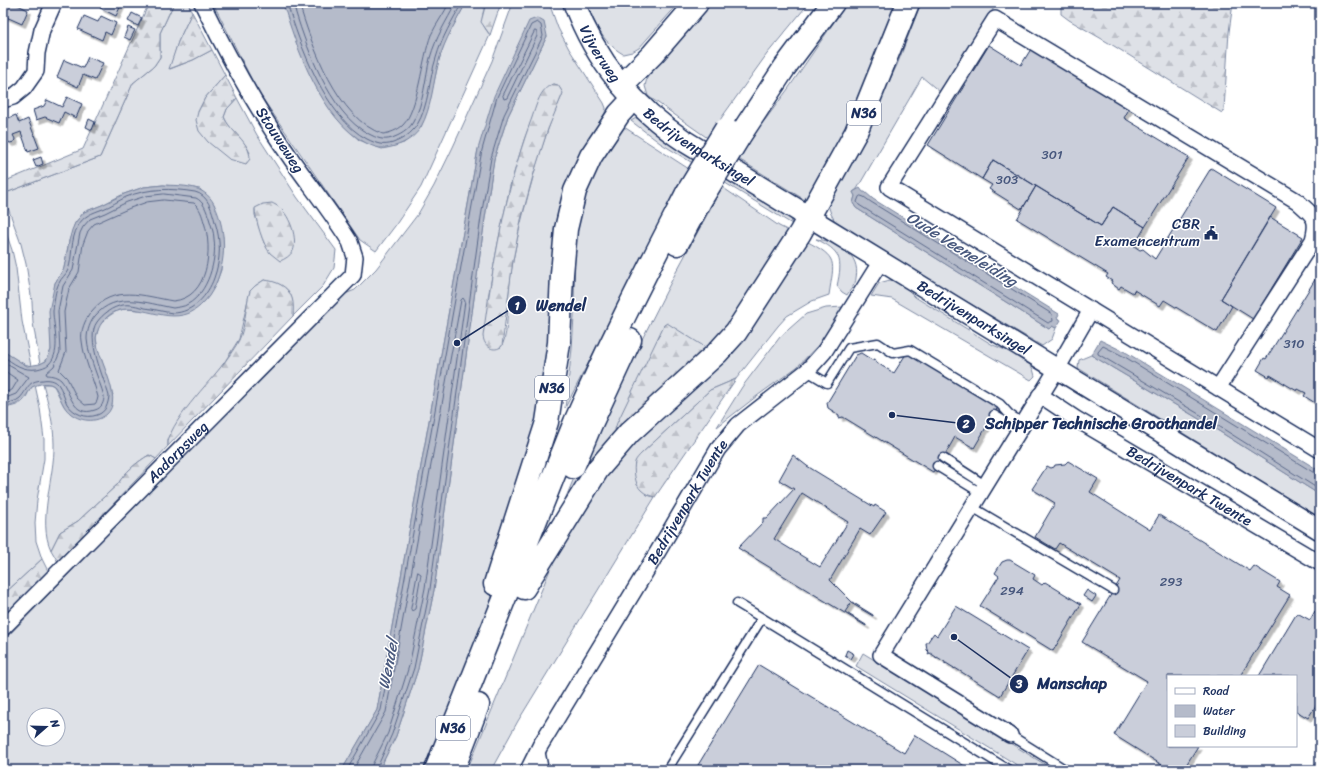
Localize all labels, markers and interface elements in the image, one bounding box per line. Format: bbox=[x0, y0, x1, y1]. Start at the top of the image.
street label: Vijverweg bbox=[572, 20, 628, 89]
street label: Bedrijvenparksingel bbox=[637, 101, 760, 194]
road number: N36 bbox=[847, 101, 881, 125]
street label: Stouweweg bbox=[249, 102, 312, 179]
house number: 301 bbox=[1042, 143, 1063, 166]
house number: 303 bbox=[996, 168, 1018, 191]
water label: Oude Veeneleiding bbox=[900, 203, 1025, 296]
place label: CBR Examencentrum bbox=[1095, 211, 1200, 254]
public building icon: CBR Examencentrum bbox=[1203, 225, 1219, 241]
street label: Bedrijvenparksingel bbox=[912, 273, 1036, 363]
callout: Wendel bbox=[507, 291, 594, 319]
text: Wendel bbox=[536, 291, 588, 320]
text: 1 bbox=[514, 295, 520, 317]
house number: 310 bbox=[1284, 332, 1304, 355]
road number: N36 bbox=[535, 376, 569, 400]
text: Schipper Technische Groothandel bbox=[984, 409, 1218, 438]
callout: Schipper Technische Groothandel bbox=[956, 410, 1225, 438]
text: 2 bbox=[962, 413, 970, 435]
street label: Aadorpsweg bbox=[140, 415, 215, 490]
street label: Bedrijvenpark Twente bbox=[640, 433, 735, 570]
street label: Bedrijvenpark Twente bbox=[1121, 439, 1257, 533]
house number: 293 bbox=[1160, 570, 1182, 593]
house number: 294 bbox=[1000, 579, 1024, 602]
water label: Wendel bbox=[369, 633, 408, 692]
text: Manschap bbox=[1036, 669, 1108, 698]
callout: Manschap bbox=[1009, 670, 1115, 698]
text: 3 bbox=[1015, 673, 1023, 695]
legend bbox=[1167, 675, 1297, 747]
text: Road bbox=[1203, 680, 1230, 702]
text: Water bbox=[1203, 700, 1236, 722]
north arrow bbox=[26, 707, 66, 747]
text: N bbox=[44, 716, 65, 731]
road number: N36 bbox=[436, 716, 470, 740]
text: Building bbox=[1203, 720, 1246, 742]

